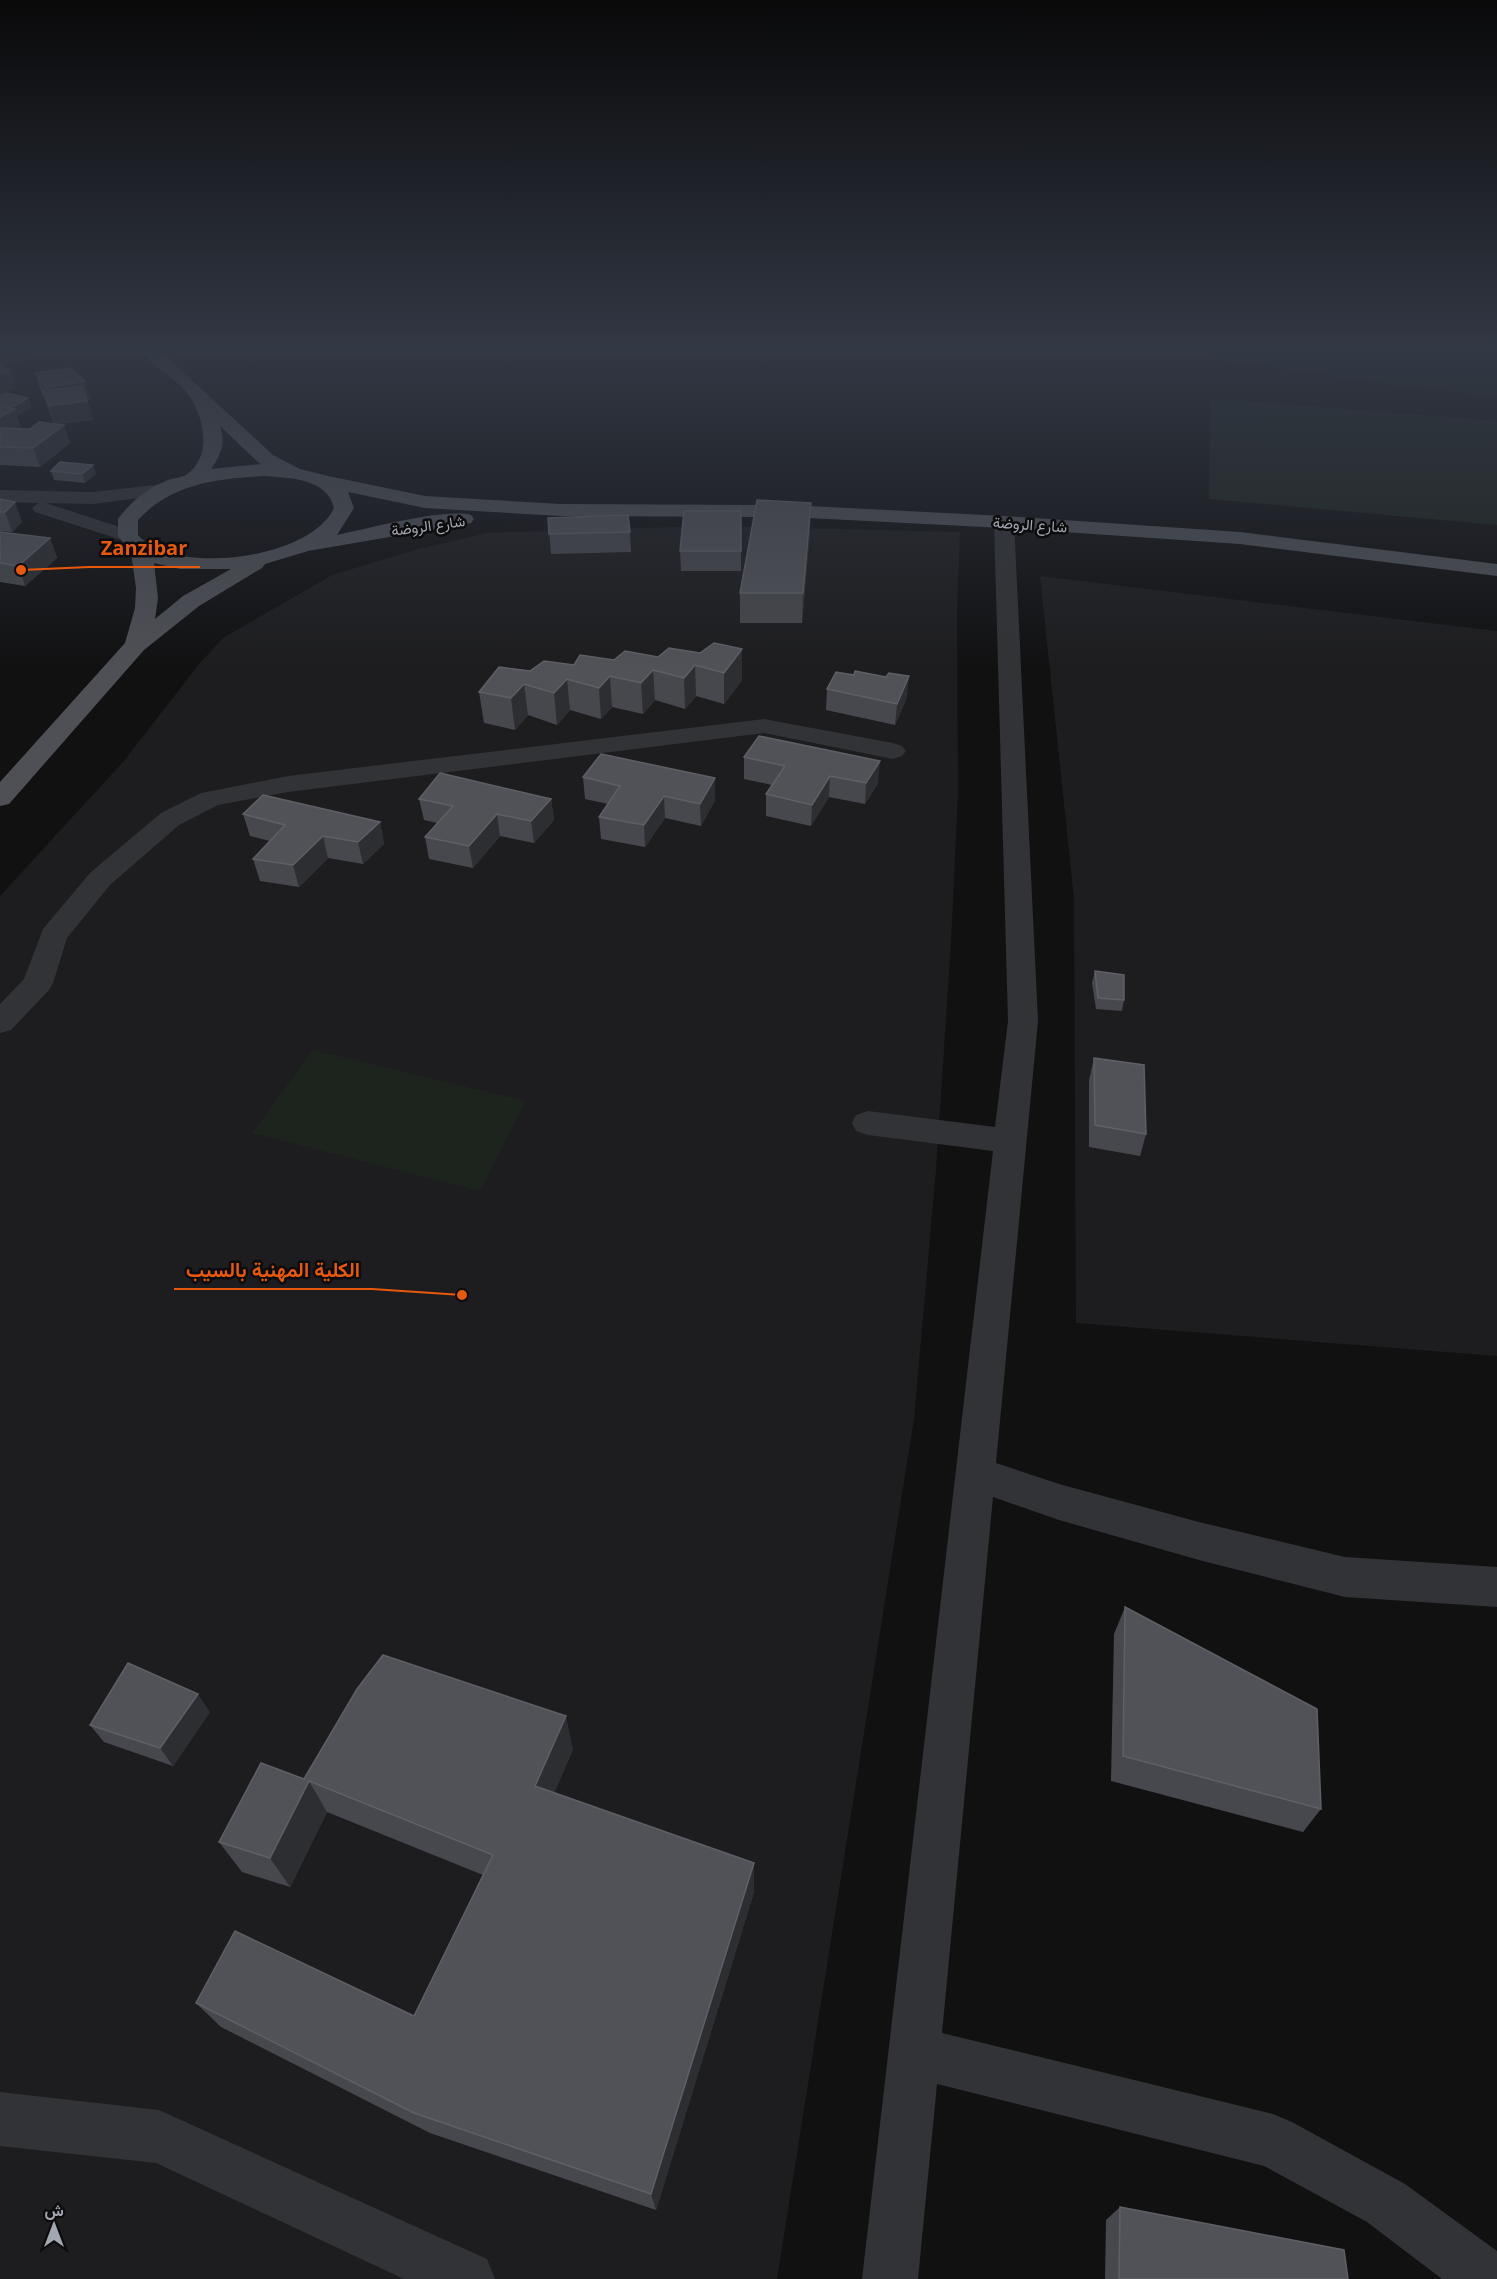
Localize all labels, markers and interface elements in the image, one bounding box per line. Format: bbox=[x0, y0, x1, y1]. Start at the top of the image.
street label: شارع الروضة bbox=[390, 510, 467, 542]
street label: شارع الروضة bbox=[992, 511, 1068, 539]
callout: Zanzibar bbox=[89, 529, 200, 567]
text: Zanzibar bbox=[101, 534, 187, 561]
callout: الكلية المهنية بالسيب bbox=[174, 1251, 372, 1289]
text: الكلية المهنية بالسيب bbox=[186, 1256, 360, 1283]
north arrow bbox=[24, 2195, 84, 2255]
text: ش bbox=[44, 2199, 64, 2221]

